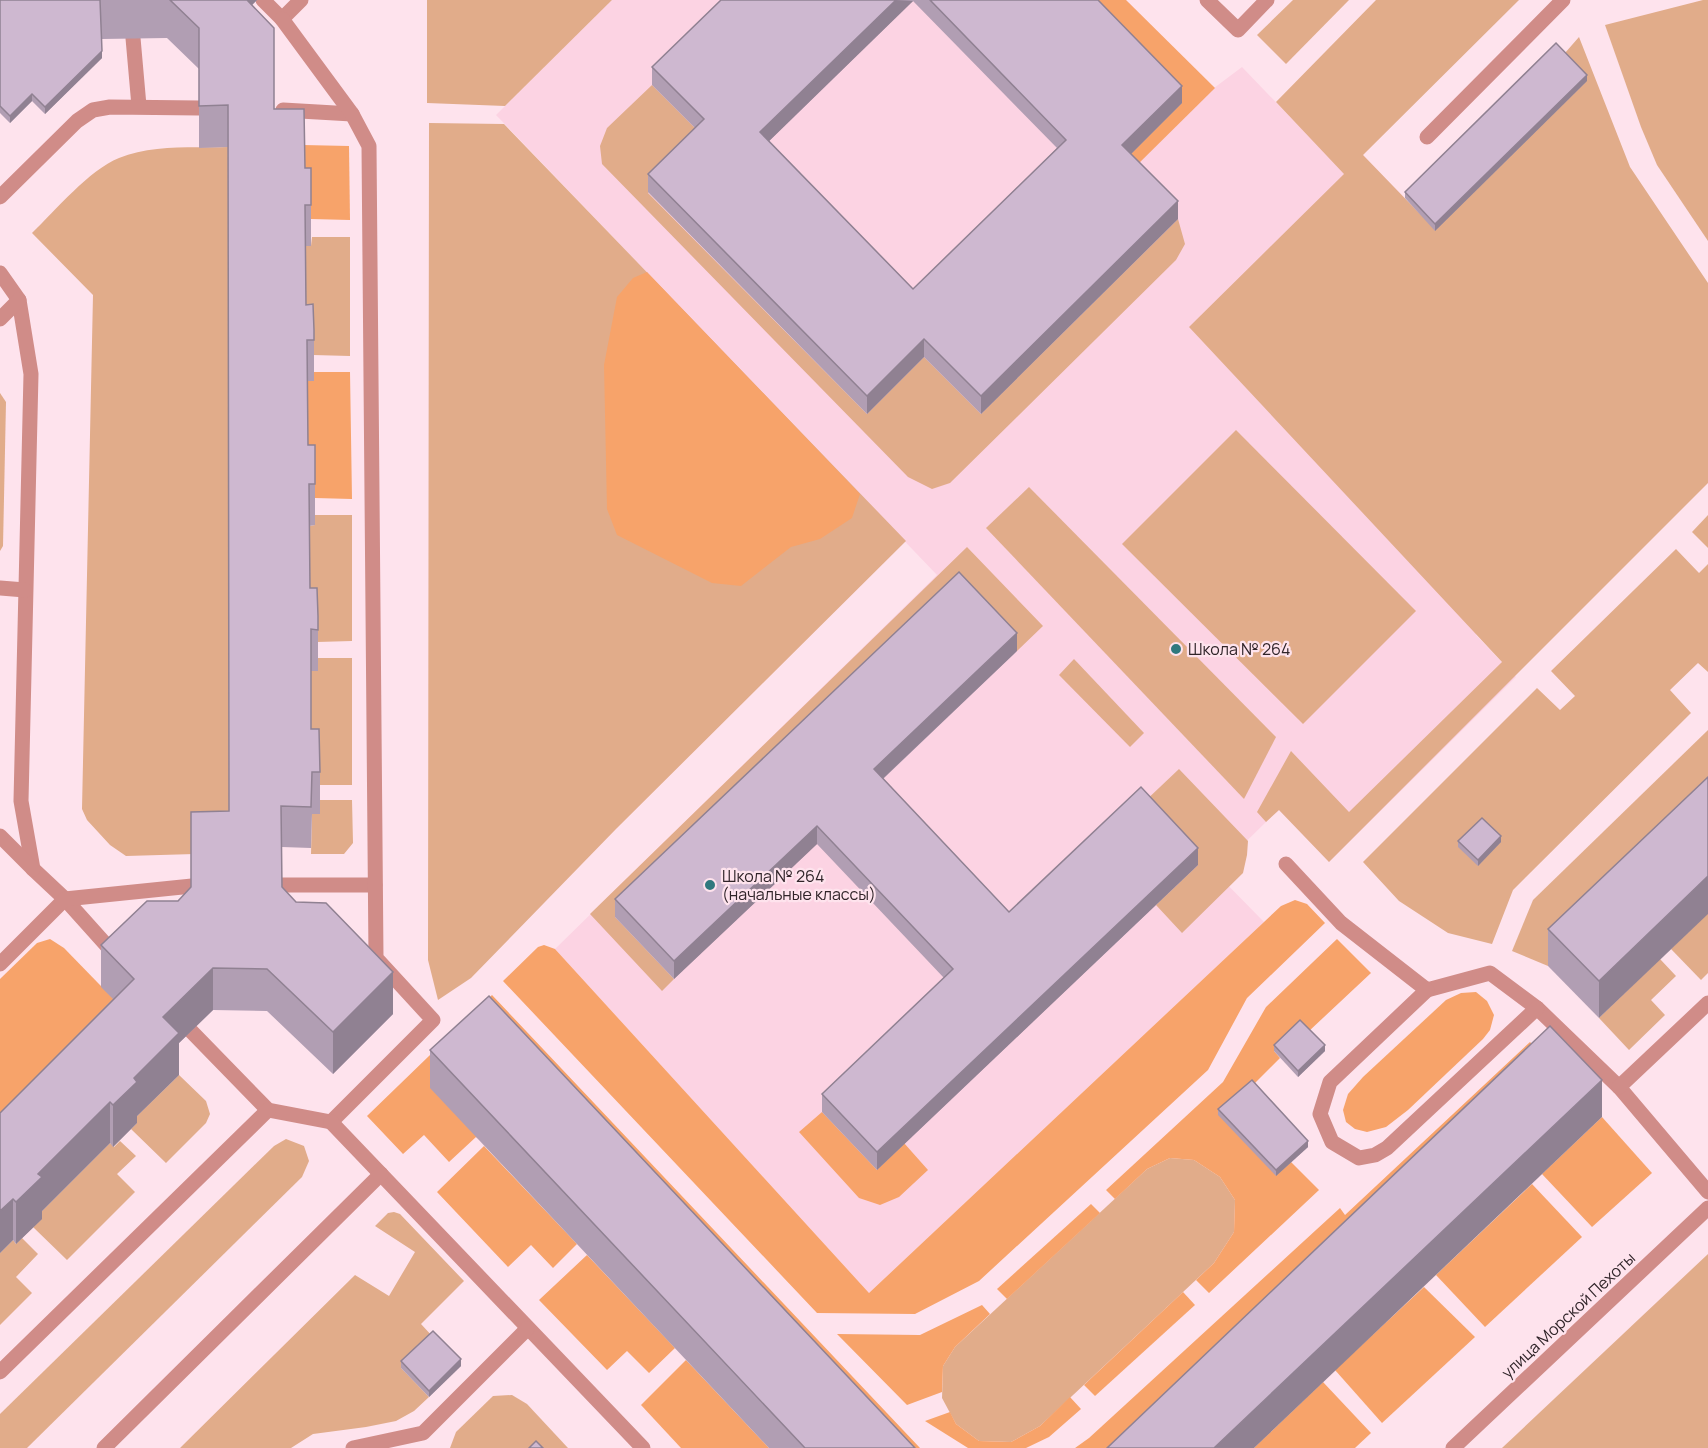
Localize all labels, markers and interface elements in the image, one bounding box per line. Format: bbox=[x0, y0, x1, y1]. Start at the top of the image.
place label: Школа № 264 bbox=[1188, 638, 1290, 660]
marker: Школа № 264 bbox=[1169, 642, 1183, 656]
place label: Школа № 264 (начальные классы) bbox=[722, 865, 876, 905]
marker: Школа № 264 (начальные классы) bbox=[703, 878, 717, 892]
street label: улица Морской Пехоты bbox=[1496, 1247, 1640, 1383]

